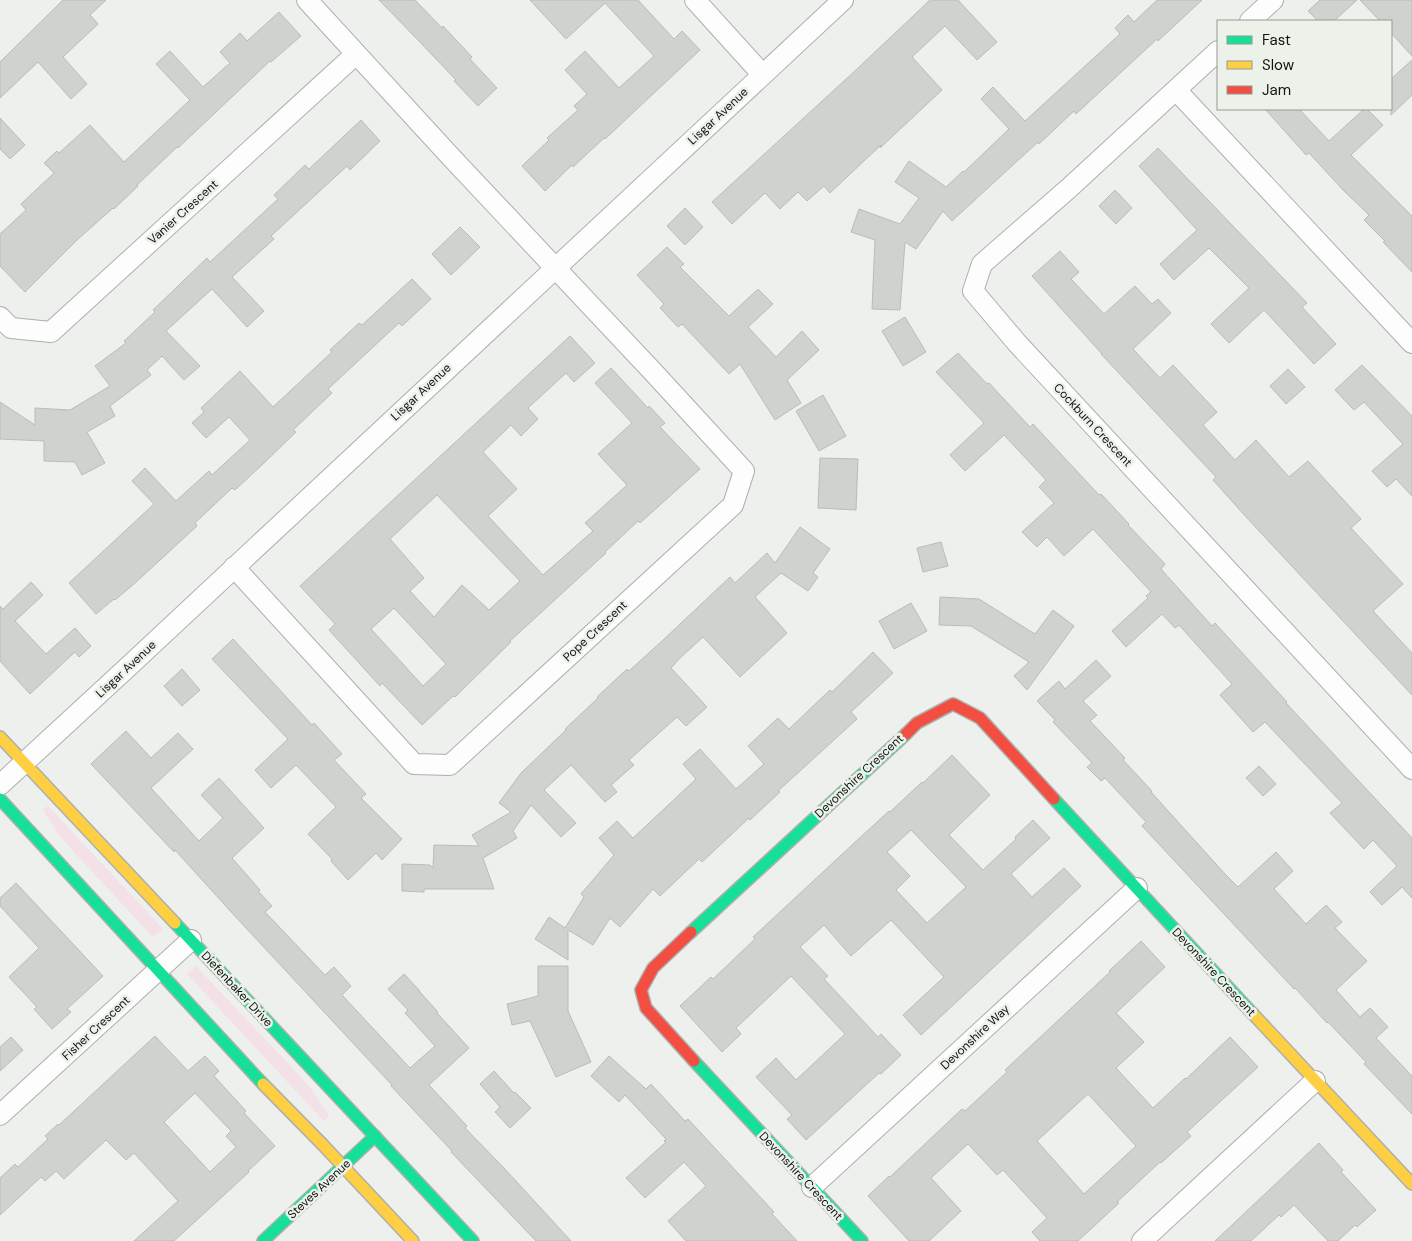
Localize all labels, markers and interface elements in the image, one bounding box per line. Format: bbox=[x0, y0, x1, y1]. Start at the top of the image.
legend bbox=[1217, 20, 1392, 110]
text: Fast bbox=[1262, 30, 1291, 50]
text: Slow bbox=[1262, 55, 1295, 75]
text: Jam bbox=[1262, 80, 1291, 100]
street label: Lisgar Avenue bbox=[684, 84, 752, 148]
street label: Vanier Crescent bbox=[145, 176, 222, 248]
street label: Lisgar Avenue bbox=[387, 360, 455, 424]
street label: Cockburn Crescent bbox=[1050, 380, 1136, 470]
street label: Pope Crescent bbox=[559, 597, 631, 665]
street label: Lisgar Avenue bbox=[92, 637, 160, 701]
street label: Devonshire Crescent bbox=[811, 730, 907, 821]
street label: Devonshire Crescent bbox=[1169, 924, 1260, 1020]
street label: Diefenbaker Drive bbox=[198, 948, 276, 1030]
street label: Fisher Crescent bbox=[59, 992, 134, 1064]
street label: Devonshire Way bbox=[937, 1001, 1013, 1073]
street label: Devonshire Crescent bbox=[756, 1128, 847, 1224]
street label: Steves Avenue bbox=[284, 1155, 354, 1222]

